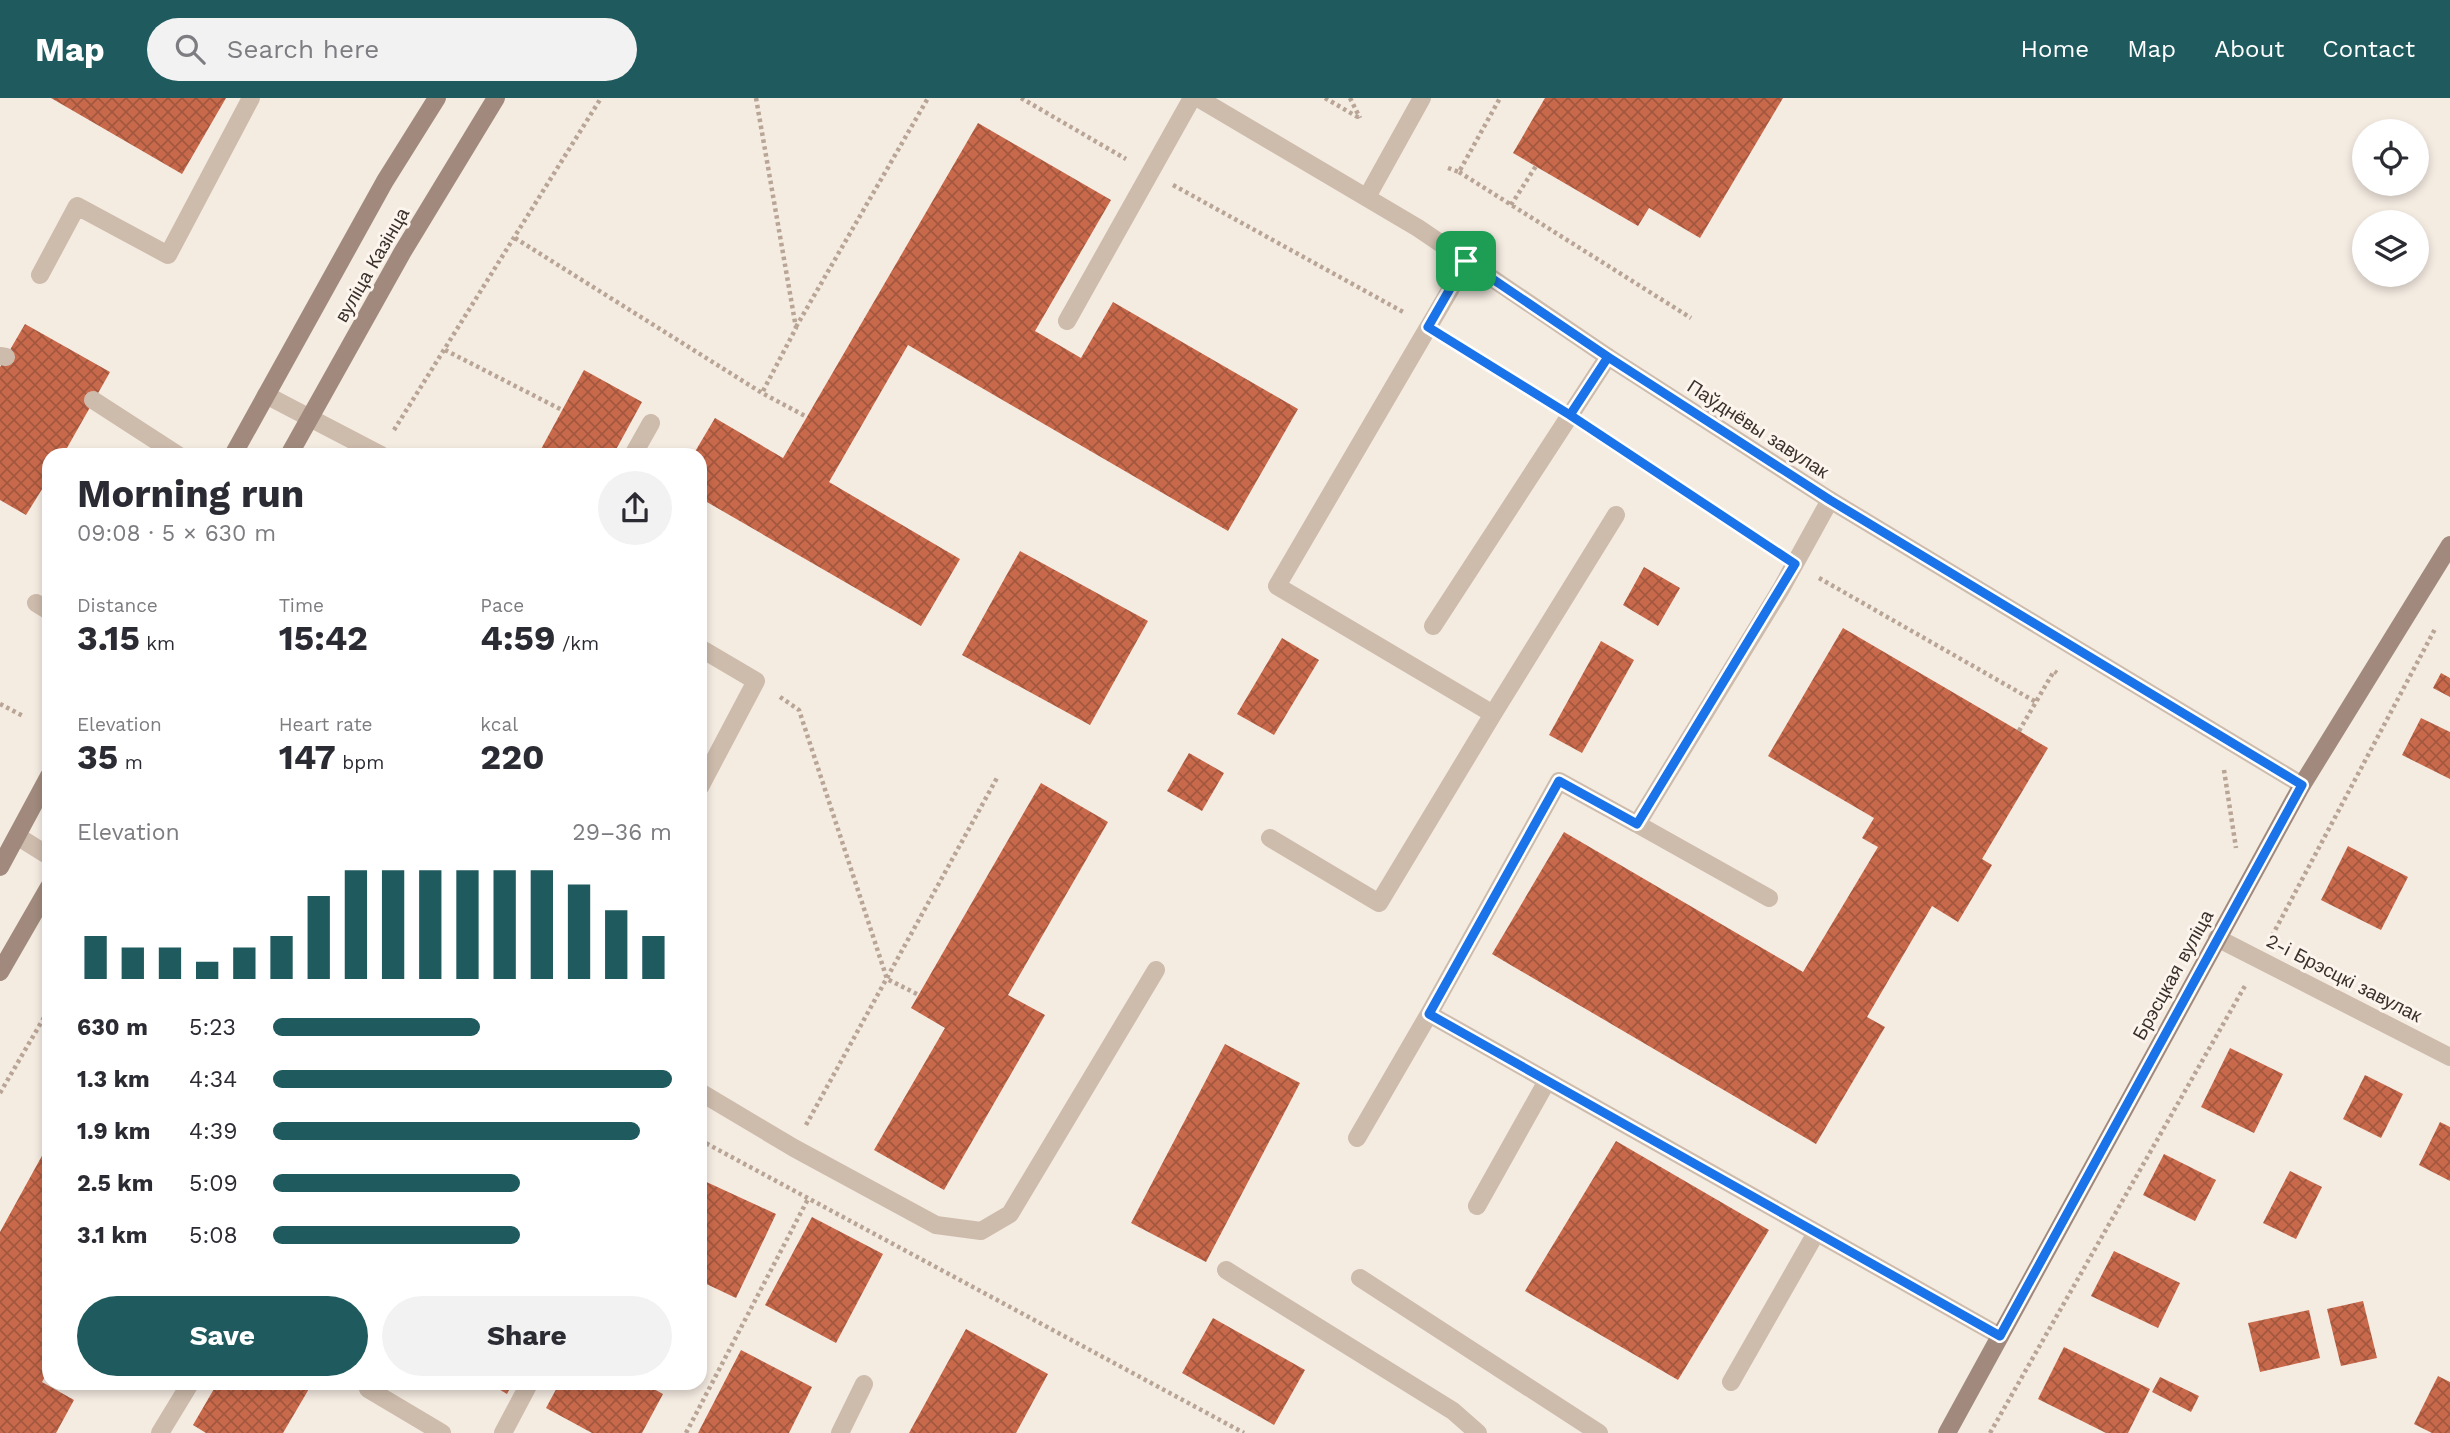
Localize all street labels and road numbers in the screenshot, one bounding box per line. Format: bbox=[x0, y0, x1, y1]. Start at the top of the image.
street label: вуліца Казінца bbox=[330, 203, 414, 326]
street label: Паўднёвы завулак bbox=[1683, 375, 1834, 484]
street label: Брэсцкая вуліца bbox=[2128, 906, 2218, 1044]
street label: 2-і Брэсцкі завулак bbox=[2263, 929, 2426, 1027]

